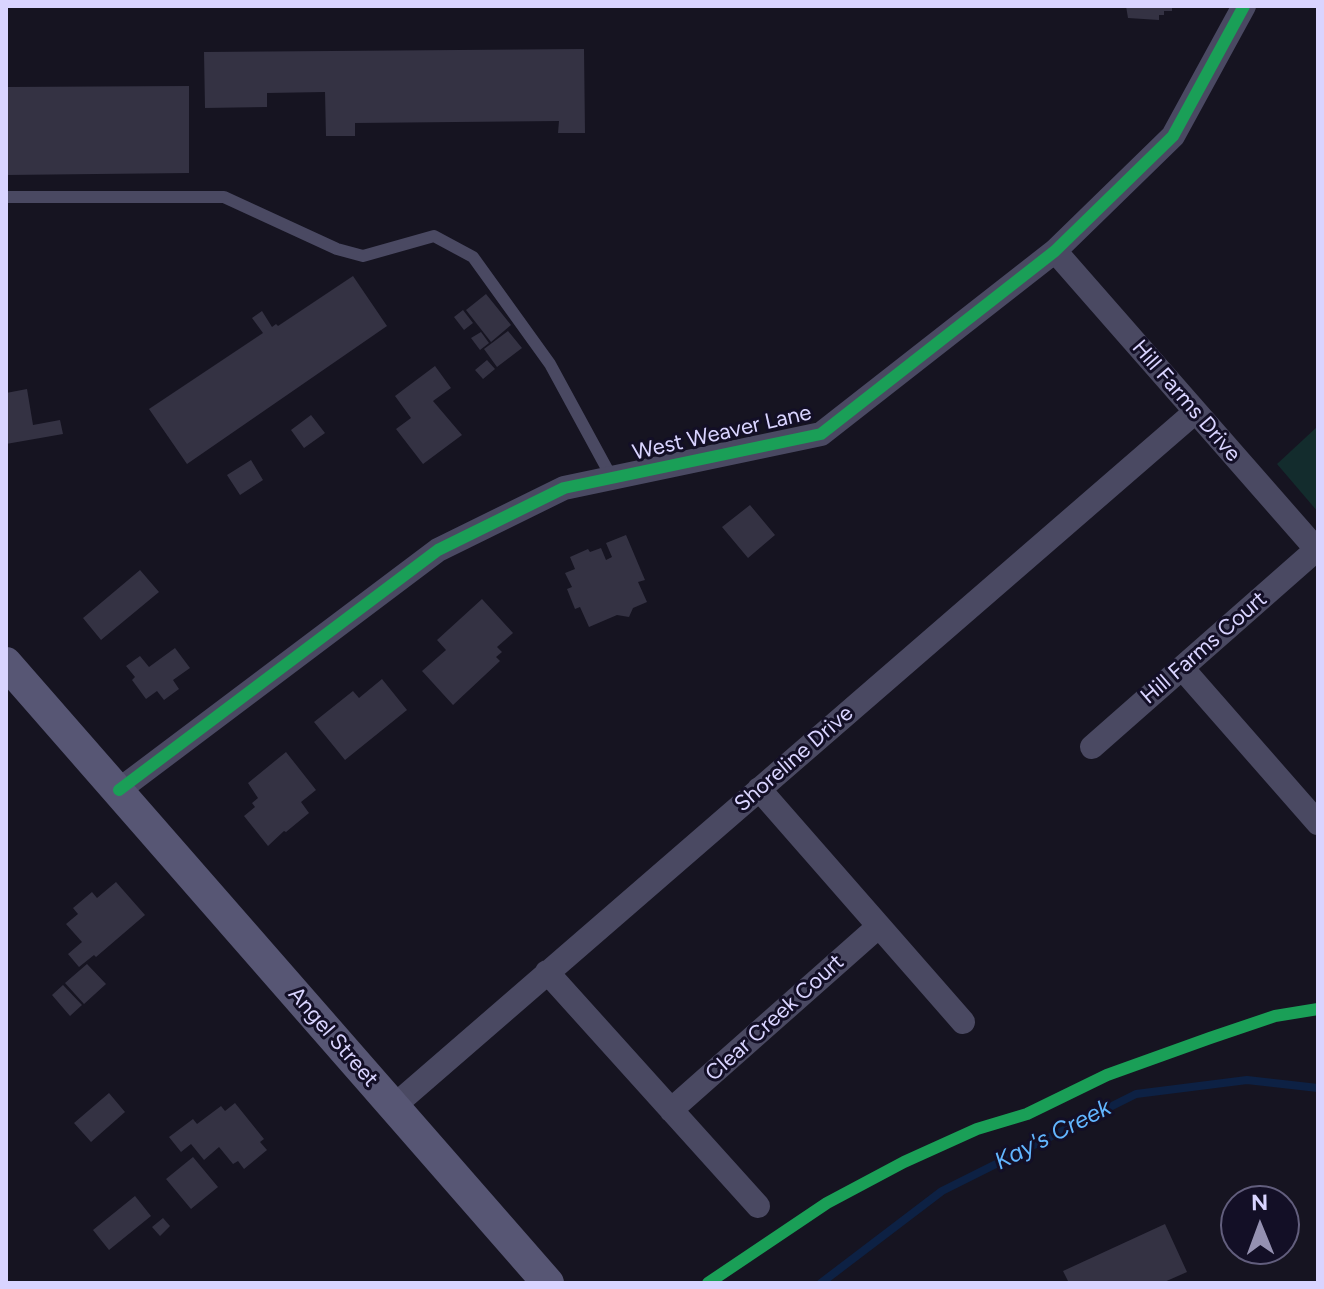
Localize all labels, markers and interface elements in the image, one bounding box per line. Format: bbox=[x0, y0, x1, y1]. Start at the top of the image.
street label: Hill Farms Drive bbox=[1126, 335, 1246, 467]
street label: West Weaver Lane bbox=[630, 400, 814, 466]
street label: Hill Farms Court bbox=[1136, 586, 1272, 710]
street label: Shoreline Drive bbox=[729, 700, 859, 818]
street label: Clear Creek Court bbox=[700, 949, 850, 1087]
street label: Angel Street bbox=[282, 982, 384, 1092]
water label: Kay's Creek bbox=[990, 1093, 1116, 1177]
north arrow bbox=[1220, 1185, 1300, 1265]
text: N bbox=[1251, 1189, 1268, 1216]

